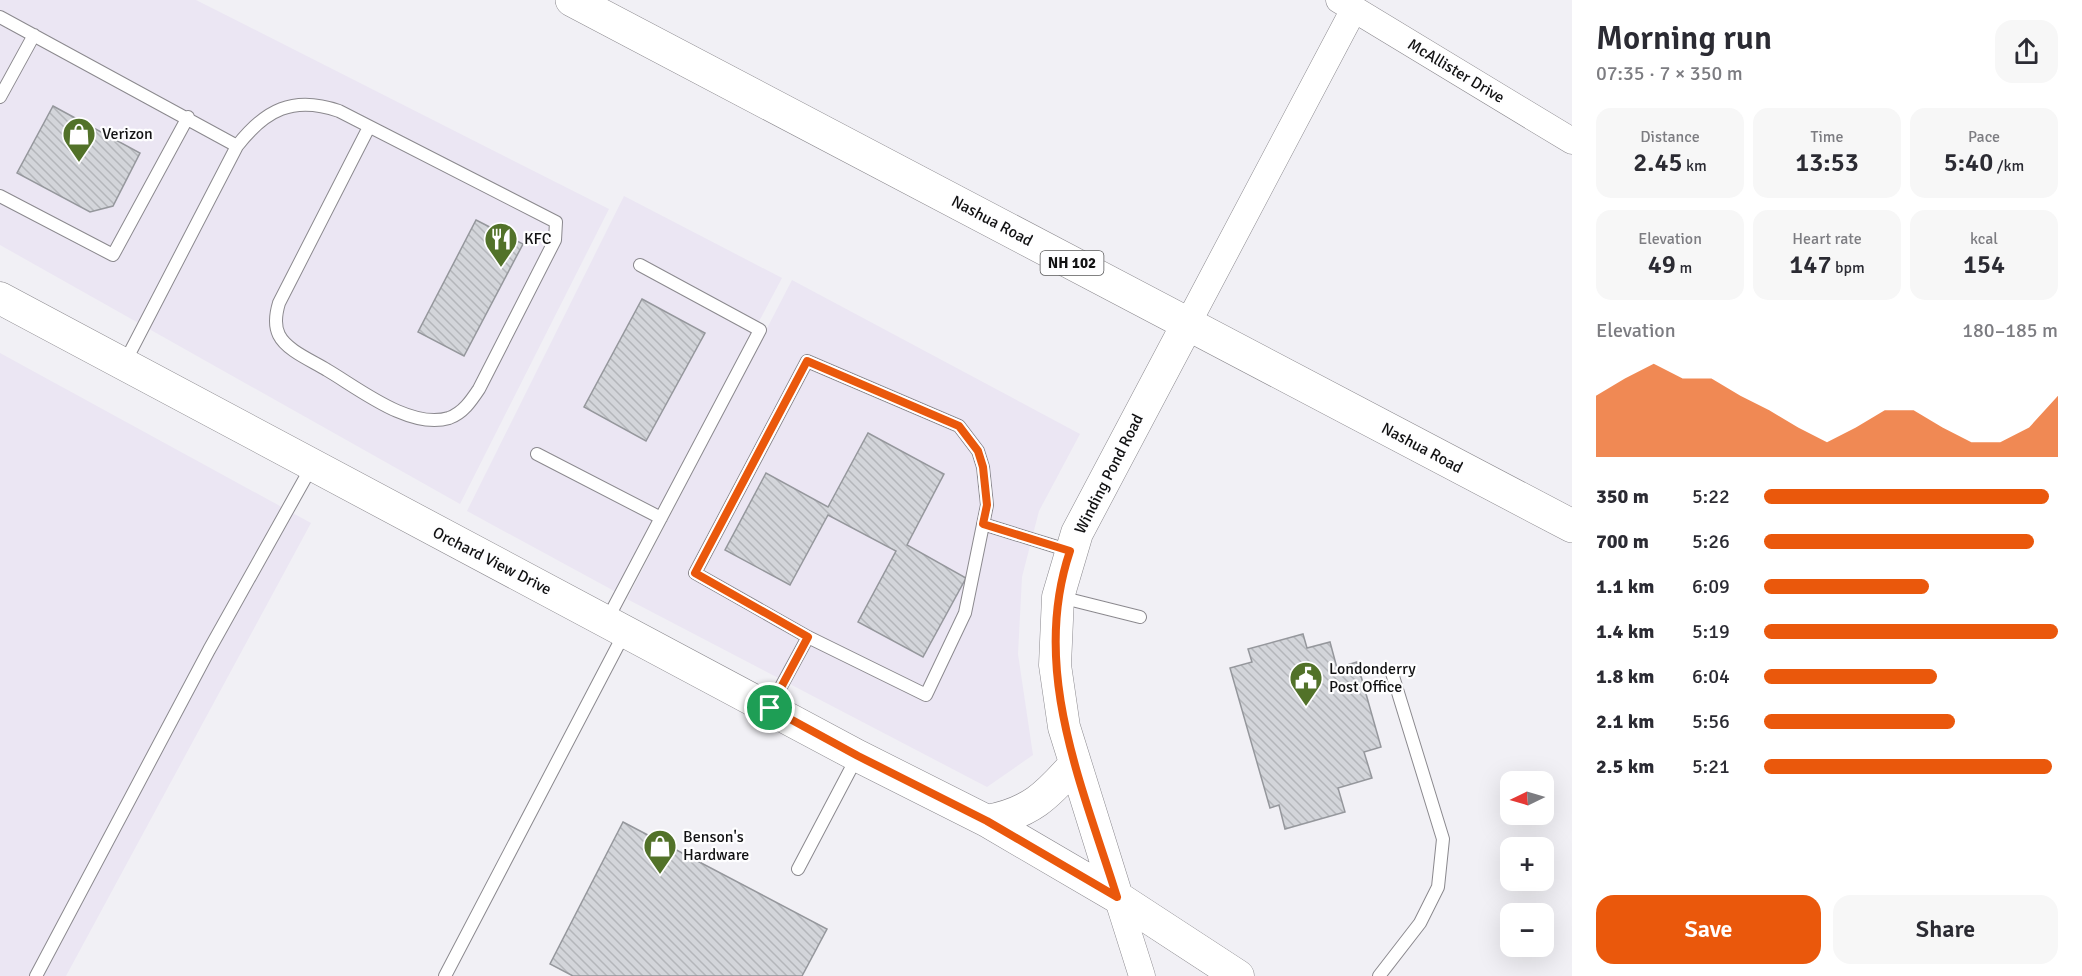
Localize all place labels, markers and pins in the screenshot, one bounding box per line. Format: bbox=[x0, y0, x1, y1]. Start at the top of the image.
shop icon: Verizon bbox=[61, 116, 97, 163]
place label: Verizon bbox=[102, 124, 153, 144]
restaurant icon: KFC bbox=[483, 221, 519, 268]
place label: KFC bbox=[524, 229, 552, 249]
place label: Londonderry Post Office bbox=[1329, 659, 1416, 697]
public building icon: Londonderry Post Office bbox=[1288, 660, 1324, 707]
pin bbox=[744, 682, 795, 733]
place label: Benson's Hardware bbox=[683, 827, 749, 865]
shop icon: Benson's Hardware bbox=[642, 828, 678, 875]

